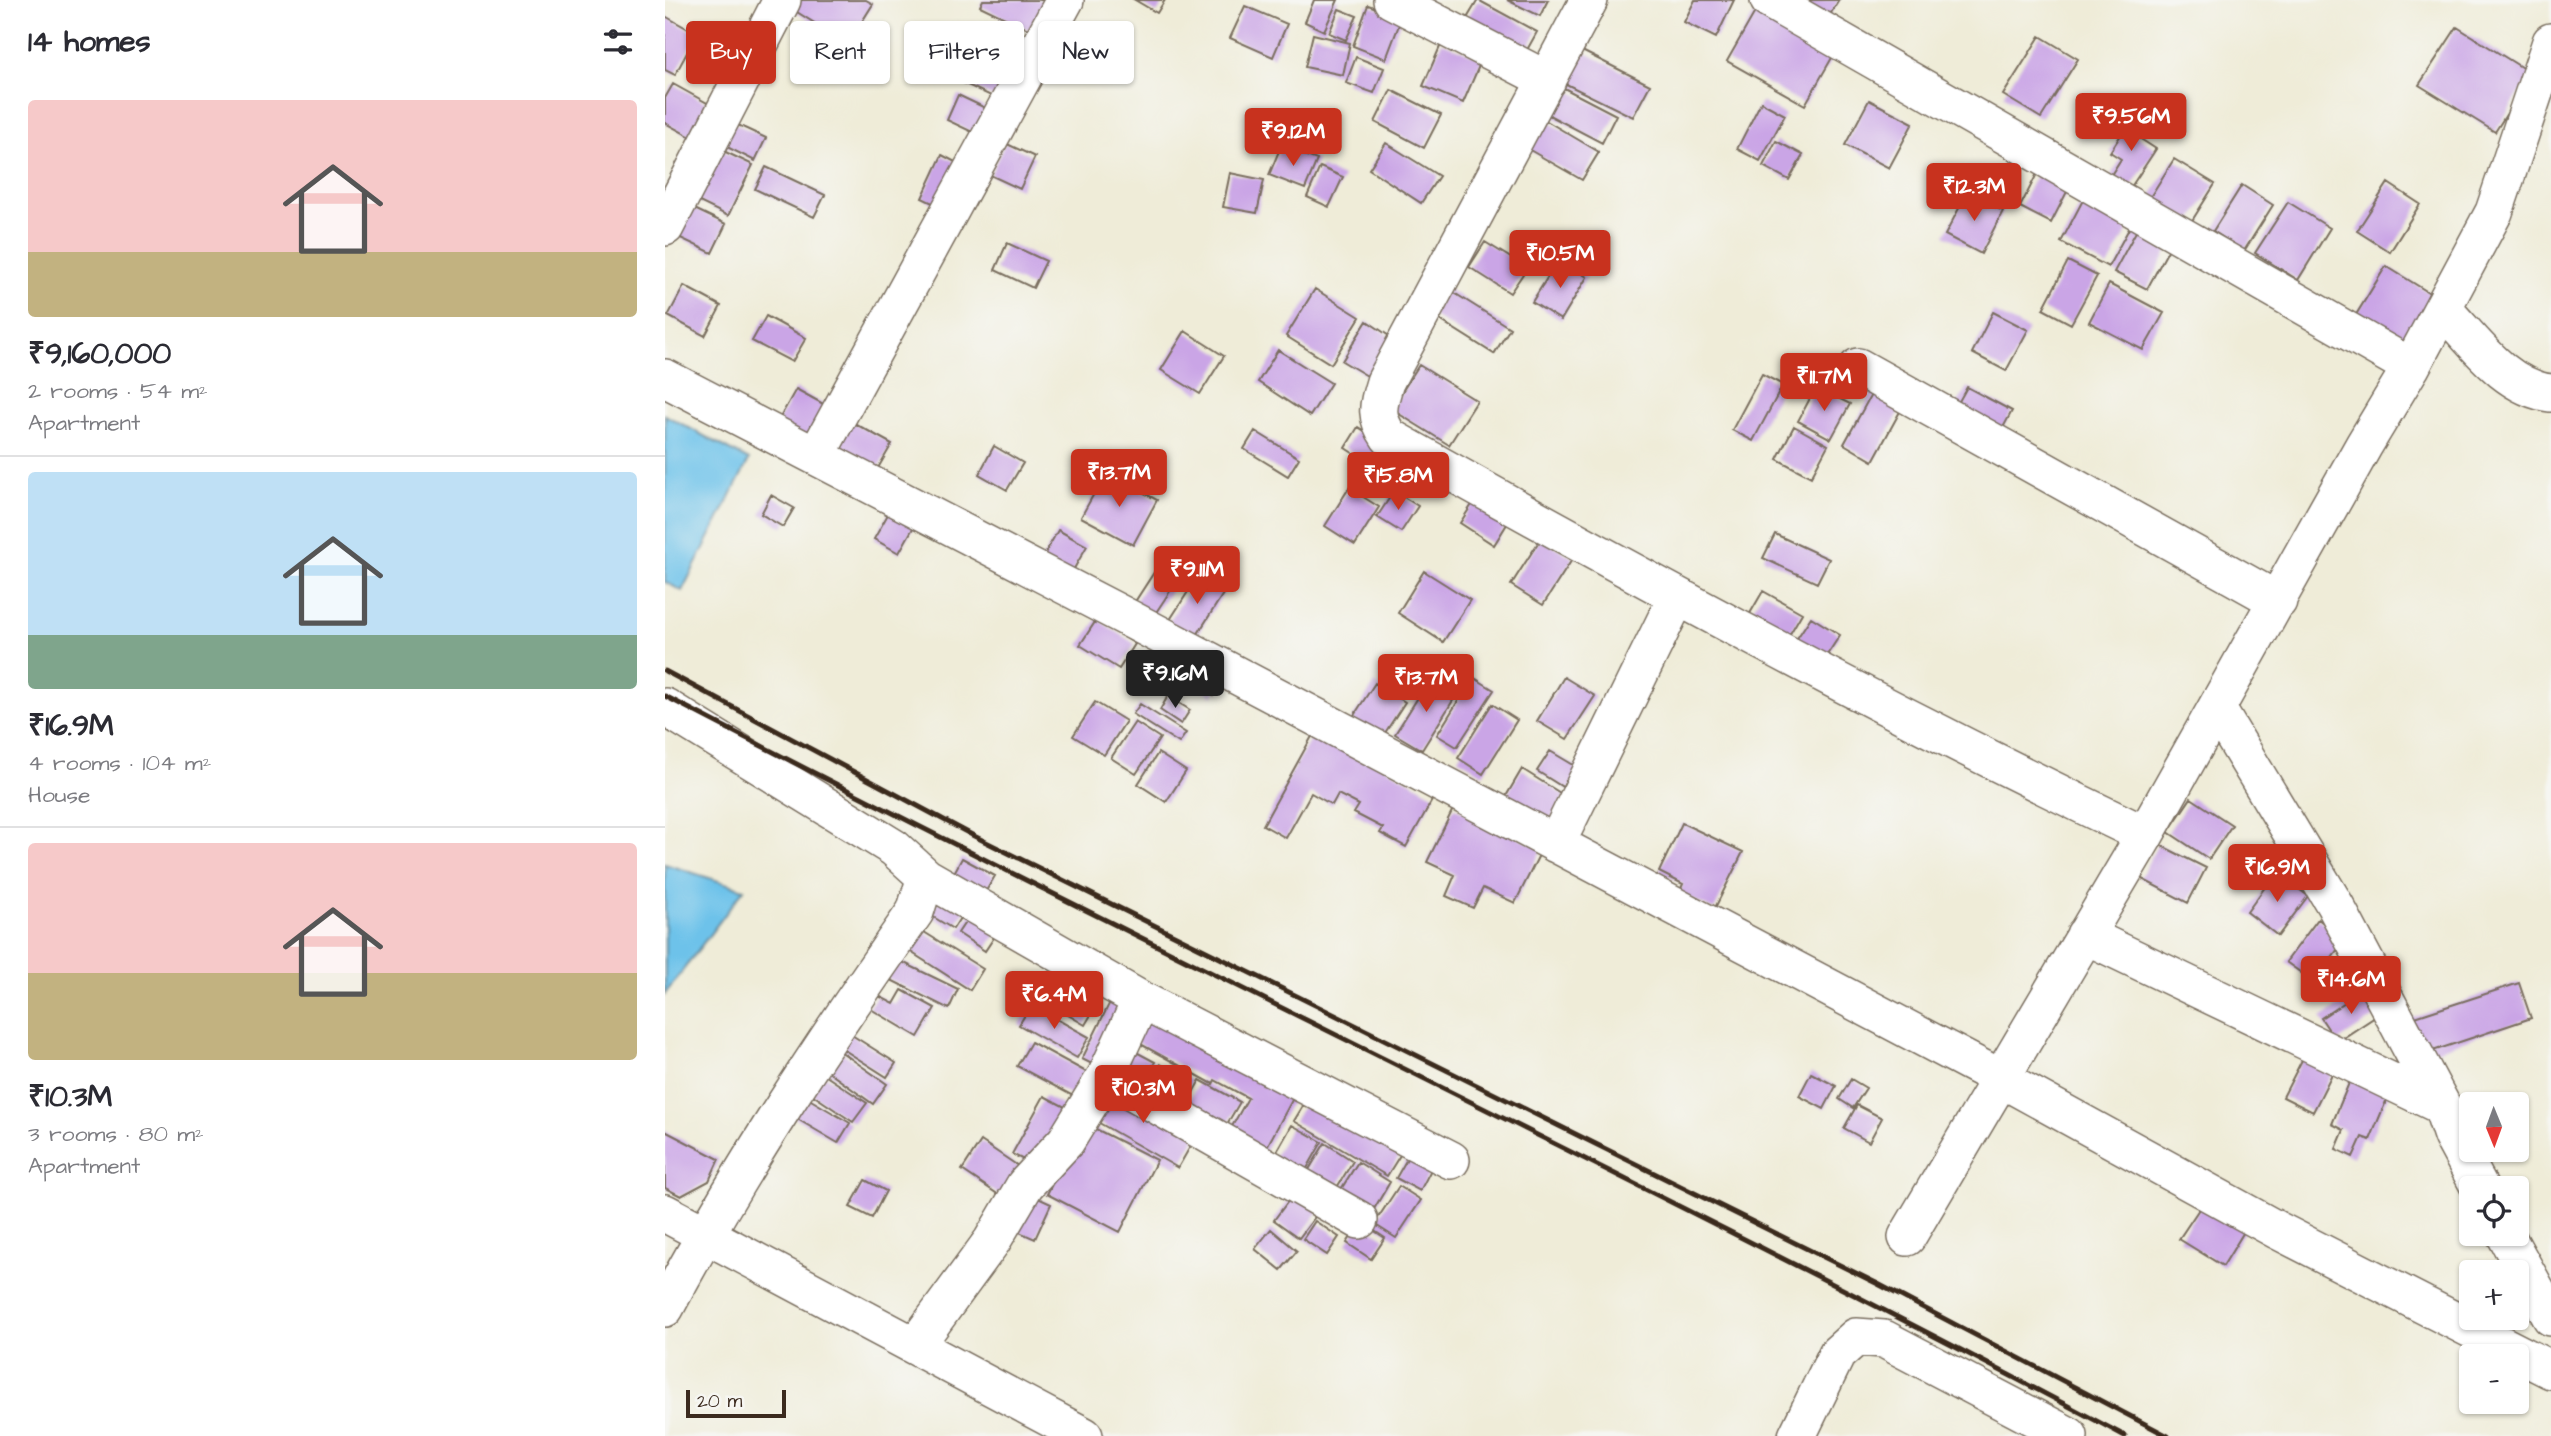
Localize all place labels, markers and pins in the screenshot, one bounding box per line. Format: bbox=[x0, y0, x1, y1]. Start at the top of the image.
pin: ₹9.56M bbox=[2074, 94, 2188, 153]
pin: ₹9.12M bbox=[1236, 108, 1350, 168]
pin: ₹12.3M bbox=[1917, 164, 2031, 223]
pin: ₹10.5M bbox=[1503, 230, 1617, 290]
pin: ₹11.7M bbox=[1767, 354, 1881, 413]
pin: ₹13.7M bbox=[1062, 449, 1176, 509]
pin: ₹15.8M bbox=[1341, 452, 1455, 512]
pin: ₹9.11M bbox=[1140, 546, 1254, 606]
pin: ₹9.16M bbox=[1118, 650, 1232, 710]
pin: ₹13.7M bbox=[1369, 654, 1483, 714]
pin: ₹16.9M bbox=[2220, 844, 2334, 904]
pin: ₹14.6M bbox=[2294, 956, 2408, 1016]
pin: ₹6.4M bbox=[1005, 972, 1103, 1031]
pin: ₹10.3M bbox=[1086, 1066, 1200, 1125]

